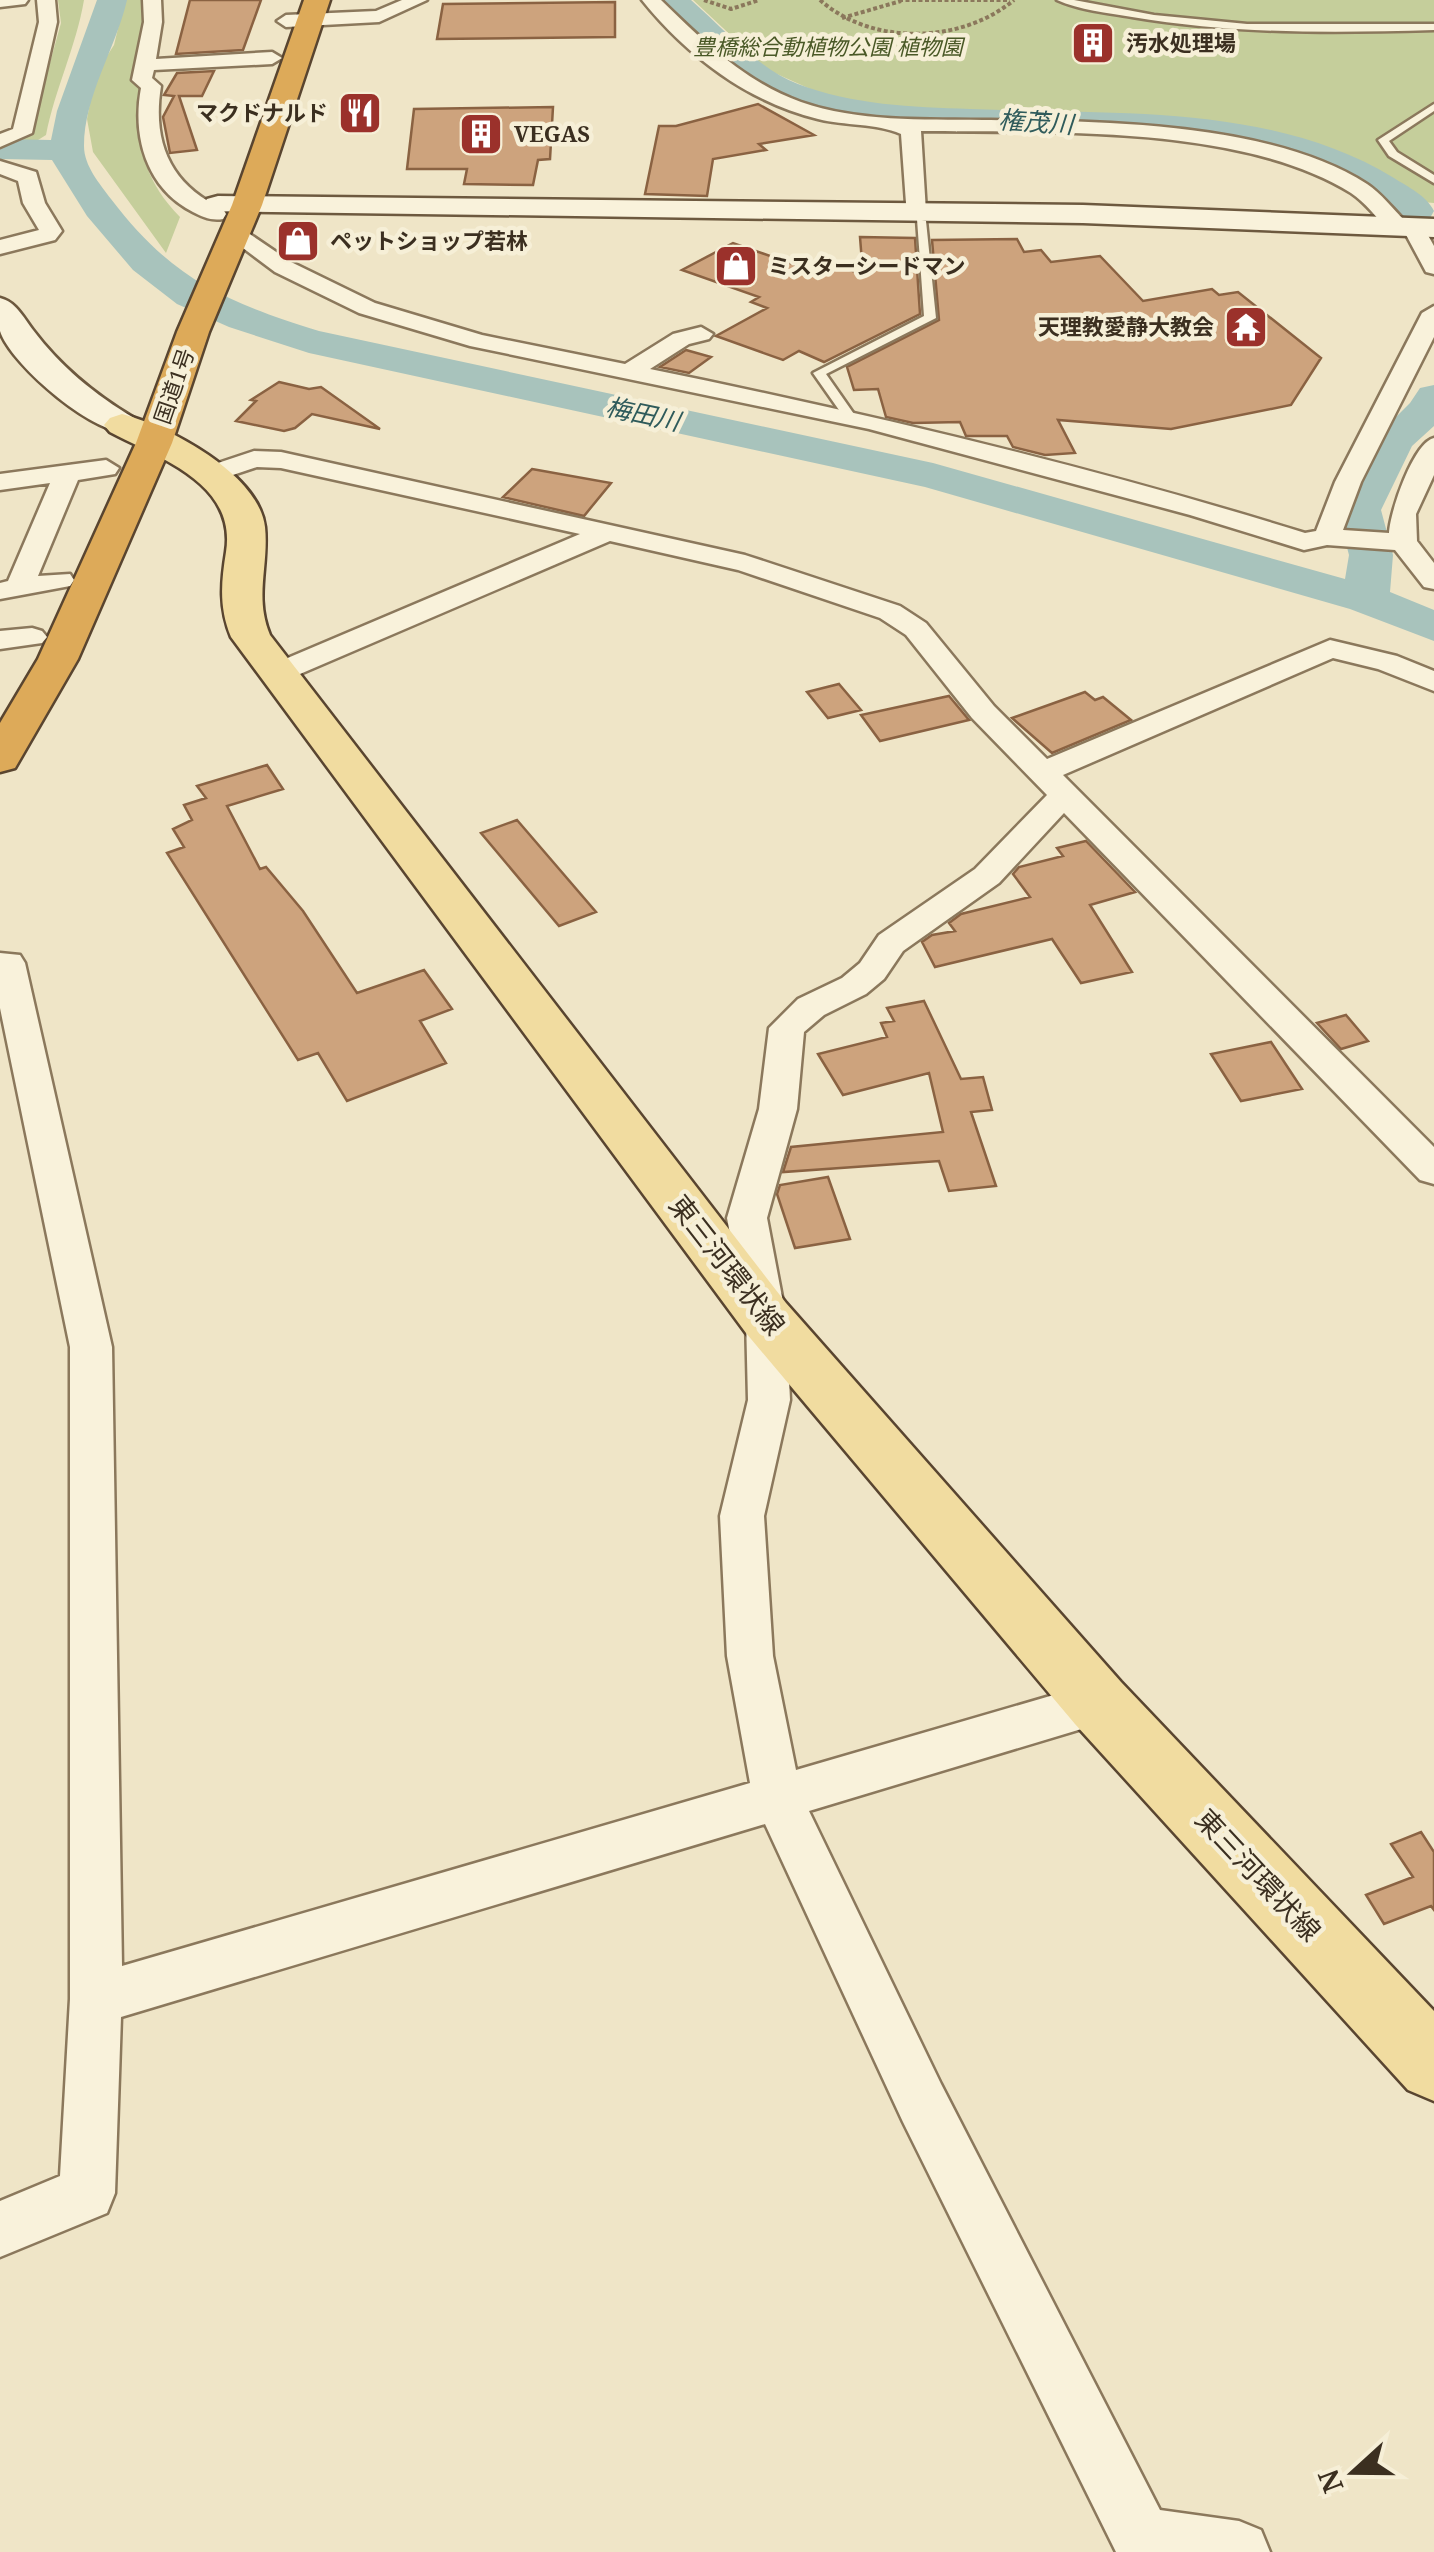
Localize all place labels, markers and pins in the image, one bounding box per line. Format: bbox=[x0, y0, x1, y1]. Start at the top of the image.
building icon: 汚水処理場 bbox=[1070, 20, 1116, 66]
place label: 汚水処理場 bbox=[1126, 27, 1236, 57]
restaurant icon: マクドナルド bbox=[337, 90, 383, 136]
place label: マクドナルド bbox=[196, 97, 328, 127]
building icon: VEGAS bbox=[458, 111, 504, 157]
place label: VEGAS bbox=[514, 118, 590, 148]
shop icon: ペットショップ若林 bbox=[275, 218, 321, 264]
place label: ペットショップ若林 bbox=[330, 225, 528, 255]
shop icon: ミスターシードマン bbox=[713, 243, 759, 289]
place label: ミスターシードマン bbox=[768, 250, 966, 280]
temple icon: 天理教愛静大教会 bbox=[1223, 304, 1269, 350]
place label: 天理教愛静大教会 bbox=[1038, 311, 1214, 341]

